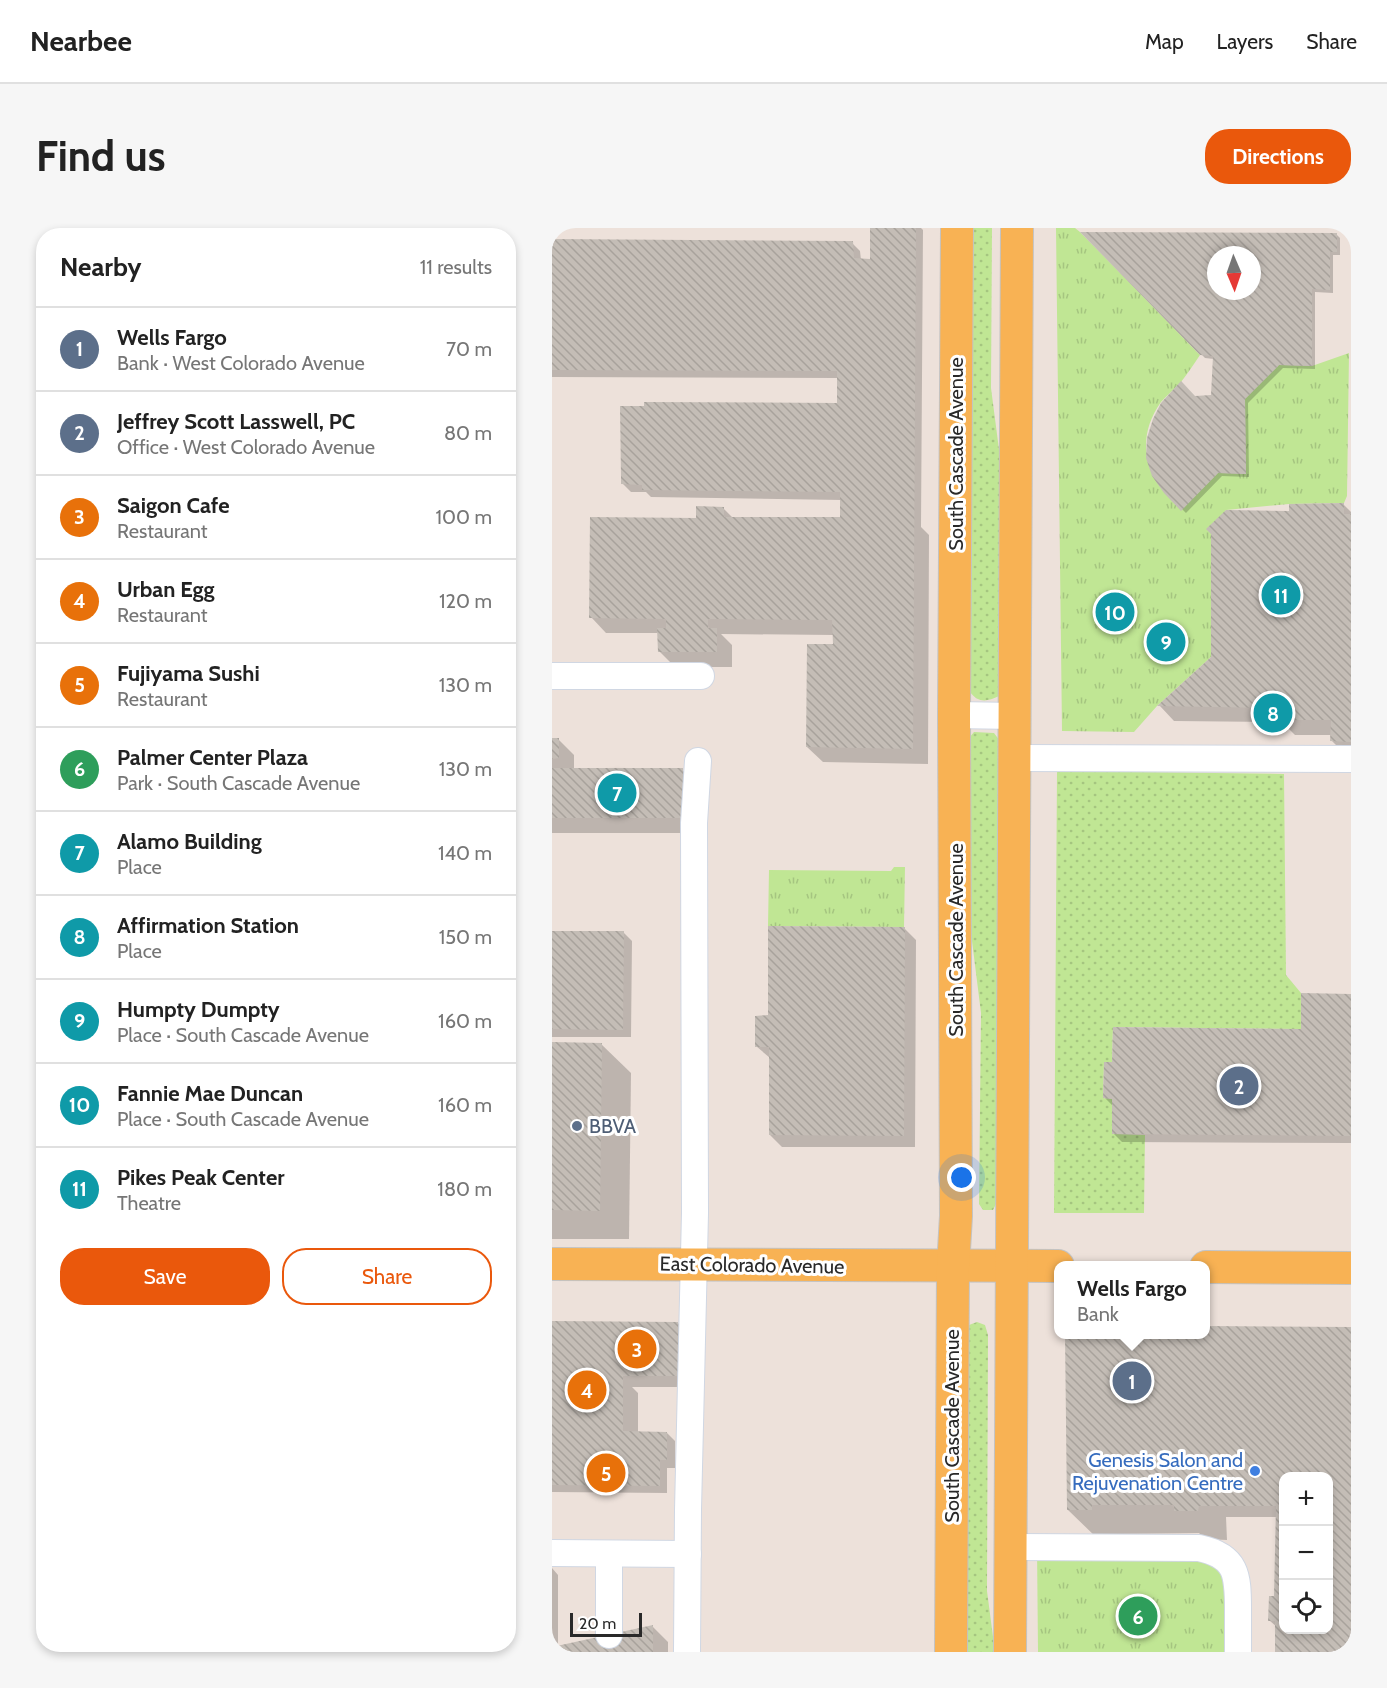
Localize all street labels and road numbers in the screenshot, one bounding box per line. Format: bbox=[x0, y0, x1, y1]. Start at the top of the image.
street label: South Cascade Avenue bbox=[944, 357, 968, 551]
street label: South Cascade Avenue bbox=[944, 843, 968, 1037]
street label: East Colorado Avenue bbox=[659, 1251, 845, 1279]
street label: South Cascade Avenue bbox=[940, 1329, 964, 1523]

